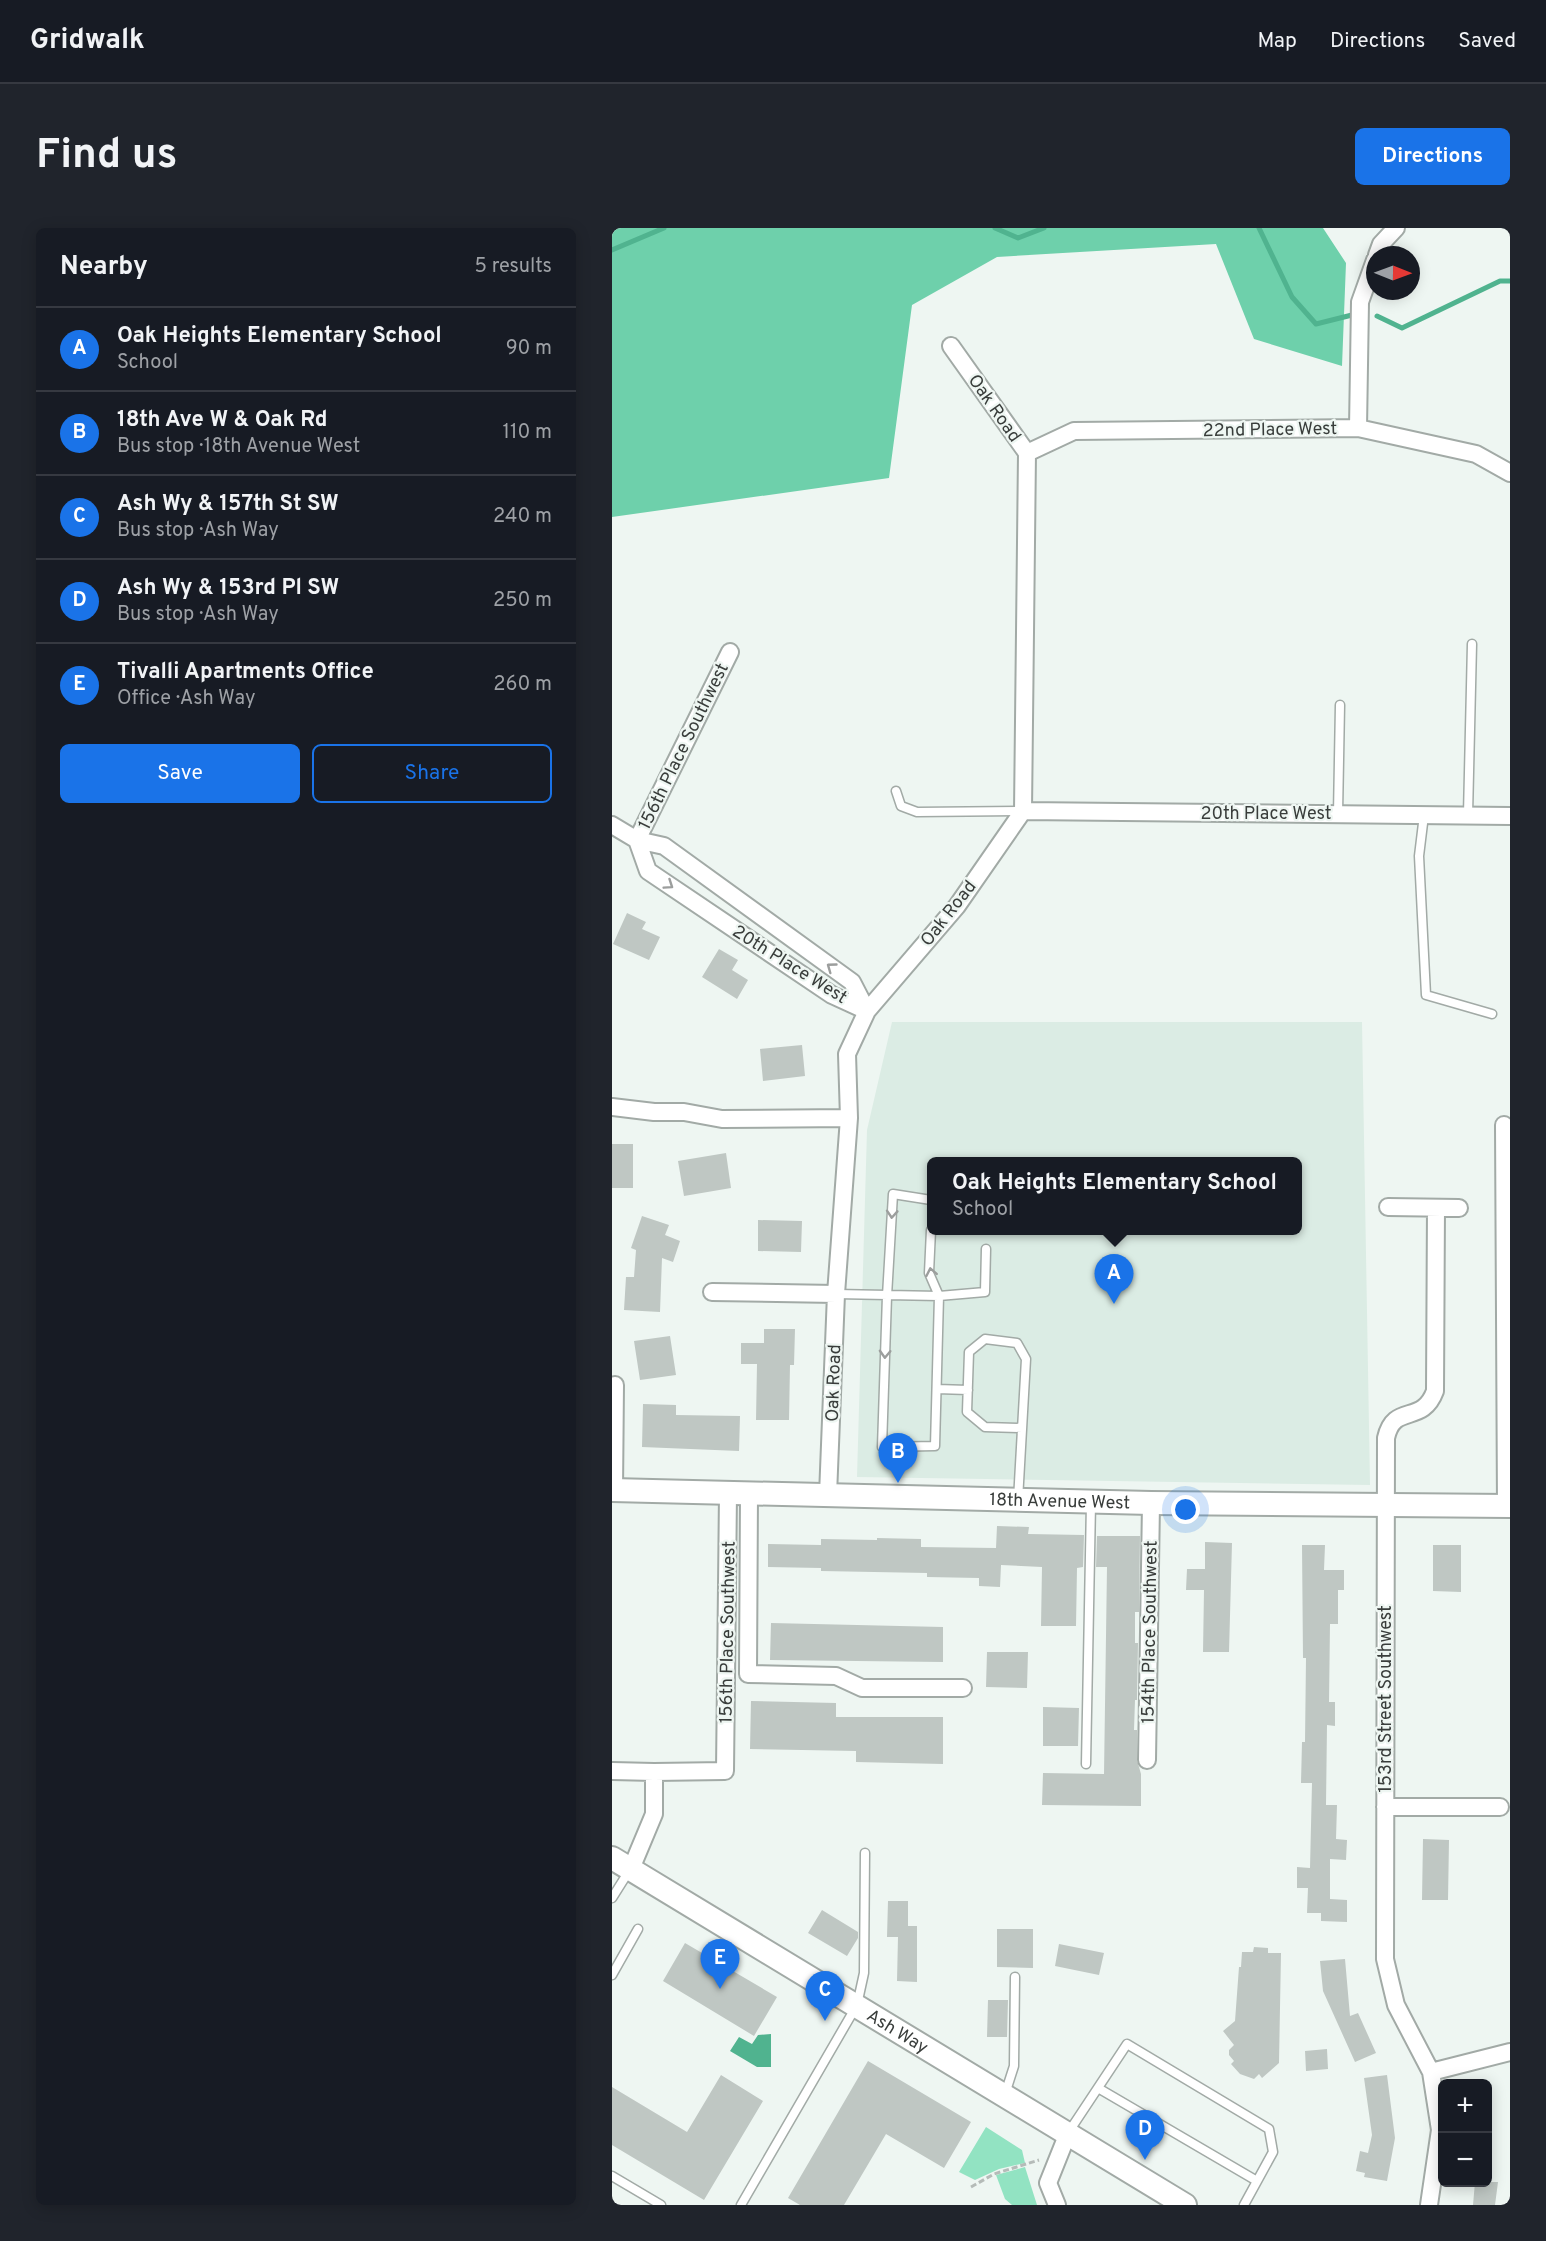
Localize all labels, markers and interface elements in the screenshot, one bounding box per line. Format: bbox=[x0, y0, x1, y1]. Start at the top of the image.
text: Gridwalk bbox=[30, 23, 145, 59]
text: Map bbox=[1257, 28, 1297, 55]
text: Directions bbox=[1330, 28, 1425, 55]
text: Saved bbox=[1458, 28, 1516, 55]
button: Directions bbox=[1355, 128, 1510, 185]
text: Find us bbox=[36, 130, 177, 183]
north arrow bbox=[1366, 246, 1420, 300]
text: Nearby bbox=[60, 251, 148, 284]
text: 5 results bbox=[475, 254, 552, 280]
text: Oak Heights Elementary School bbox=[117, 323, 442, 350]
text: A bbox=[72, 336, 87, 362]
text: 90 m bbox=[506, 336, 552, 362]
text: School bbox=[117, 350, 178, 376]
street label: Oak Road bbox=[962, 370, 1025, 447]
text: 18th Ave W & Oak Rd bbox=[117, 407, 327, 434]
street label: 22nd Place West bbox=[1203, 418, 1338, 443]
text: B bbox=[73, 420, 86, 446]
text: 110 m bbox=[503, 420, 552, 446]
text: Bus stop · 18th Avenue West bbox=[117, 434, 360, 460]
text: Ash Wy & 157th St SW bbox=[117, 491, 339, 518]
text: C bbox=[73, 504, 86, 530]
text: 240 m bbox=[493, 504, 552, 530]
text: Bus stop · Ash Way bbox=[117, 518, 279, 544]
text: Ash Wy & 153rd Pl SW bbox=[117, 575, 339, 602]
text: D bbox=[72, 588, 87, 614]
text: 250 m bbox=[493, 588, 552, 614]
text: Bus stop · Ash Way bbox=[117, 602, 279, 628]
text: Tivalli Apartments Office bbox=[117, 659, 374, 686]
street label: 156th Place Southwest bbox=[634, 660, 735, 834]
text: E bbox=[73, 672, 86, 698]
text: 260 m bbox=[493, 672, 552, 698]
text: Office · Ash Way bbox=[117, 686, 255, 712]
button: Save bbox=[60, 744, 300, 803]
button: Share bbox=[312, 744, 552, 803]
street label: 20th Place West bbox=[1200, 803, 1332, 826]
street label: Oak Road bbox=[916, 876, 982, 952]
one-way arrow bbox=[662, 878, 673, 889]
street label: 20th Place West bbox=[727, 921, 851, 1010]
one-way arrow bbox=[827, 963, 838, 974]
popup bbox=[927, 1157, 1302, 1235]
text: Oak Heights Elementary School bbox=[952, 1170, 1277, 1197]
text: School bbox=[952, 1197, 1013, 1223]
one-way arrow bbox=[886, 1209, 899, 1218]
pin: A bbox=[1094, 1254, 1134, 1304]
one-way arrow bbox=[925, 1268, 938, 1278]
street label: Oak Road bbox=[822, 1344, 847, 1422]
one-way arrow bbox=[879, 1350, 892, 1359]
pin: B bbox=[878, 1434, 918, 1483]
street label: 18th Avenue West bbox=[989, 1489, 1131, 1515]
your location bbox=[1171, 1495, 1200, 1524]
street label: 154th Place Southwest bbox=[1137, 1540, 1164, 1724]
street label: 156th Place Southwest bbox=[715, 1541, 742, 1724]
street label: 153rd Street Southwest bbox=[1375, 1605, 1398, 1793]
pin: E bbox=[700, 1940, 740, 1989]
pin: C bbox=[806, 1972, 844, 2021]
street label: Ash Way bbox=[862, 2005, 932, 2060]
map controls bbox=[1438, 2079, 1492, 2187]
button: + bbox=[1438, 2079, 1492, 2133]
pin: D bbox=[1126, 2110, 1164, 2160]
button: − bbox=[1438, 2133, 1492, 2187]

